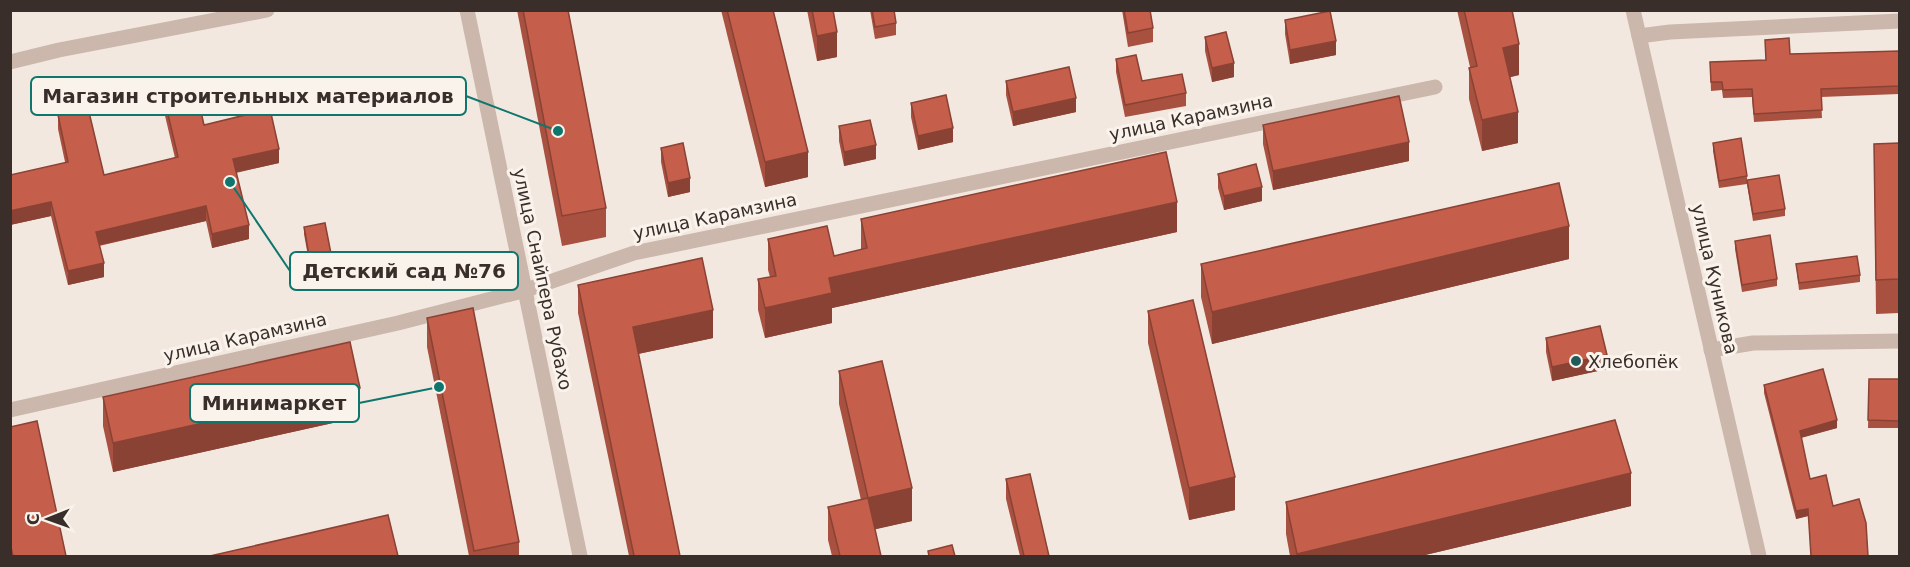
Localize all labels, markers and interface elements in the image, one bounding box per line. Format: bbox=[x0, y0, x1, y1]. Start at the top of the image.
callout: Магазин строительных материалов bbox=[31, 77, 466, 115]
text: Магазин строительных материалов bbox=[42, 84, 454, 108]
street label: улица Карамзина bbox=[1107, 89, 1275, 145]
street label: улица Снайпера Рубахо bbox=[509, 166, 577, 392]
street label: улица Карамзина bbox=[631, 188, 799, 244]
street label: улица Куникова bbox=[1688, 202, 1742, 356]
callout: Детский сад №76 bbox=[290, 252, 518, 290]
text: Детский сад №76 bbox=[302, 259, 506, 283]
street label: улица Карамзина bbox=[161, 308, 329, 366]
place label: Хлебопёк bbox=[1588, 351, 1679, 372]
marker: Хлебопёк bbox=[1569, 354, 1583, 368]
callout: Минимаркет bbox=[190, 384, 359, 422]
text: Минимаркет bbox=[202, 391, 347, 415]
north arrow bbox=[18, 489, 78, 549]
text: С bbox=[24, 513, 43, 525]

